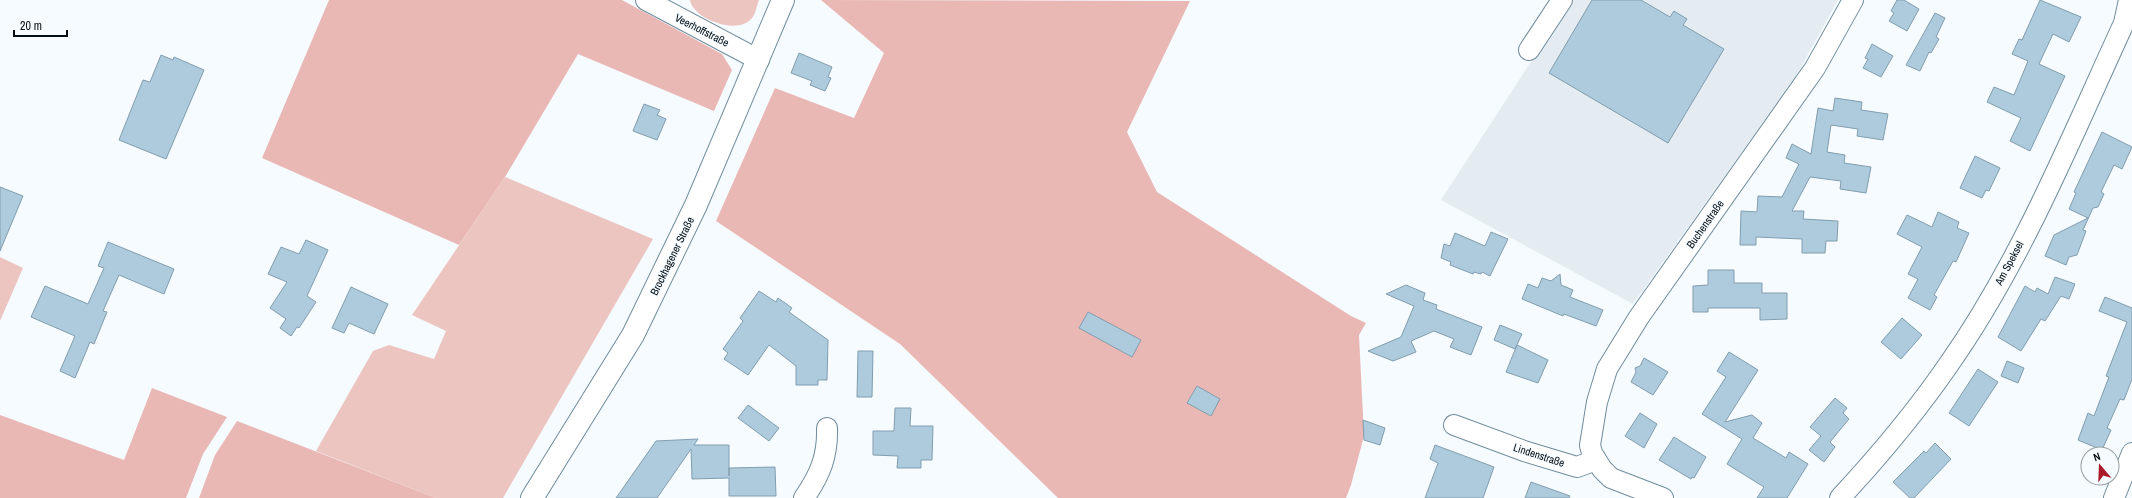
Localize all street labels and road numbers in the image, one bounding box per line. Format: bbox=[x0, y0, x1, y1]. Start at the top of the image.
street label: Veerhoffstraße bbox=[673, 10, 731, 50]
street label: Buchenstraße bbox=[1683, 197, 1727, 251]
street label: Brockhagener Straße bbox=[647, 214, 697, 298]
street label: Am Speksel bbox=[1991, 238, 2026, 288]
street label: Lindenstraße bbox=[1512, 440, 1566, 470]

